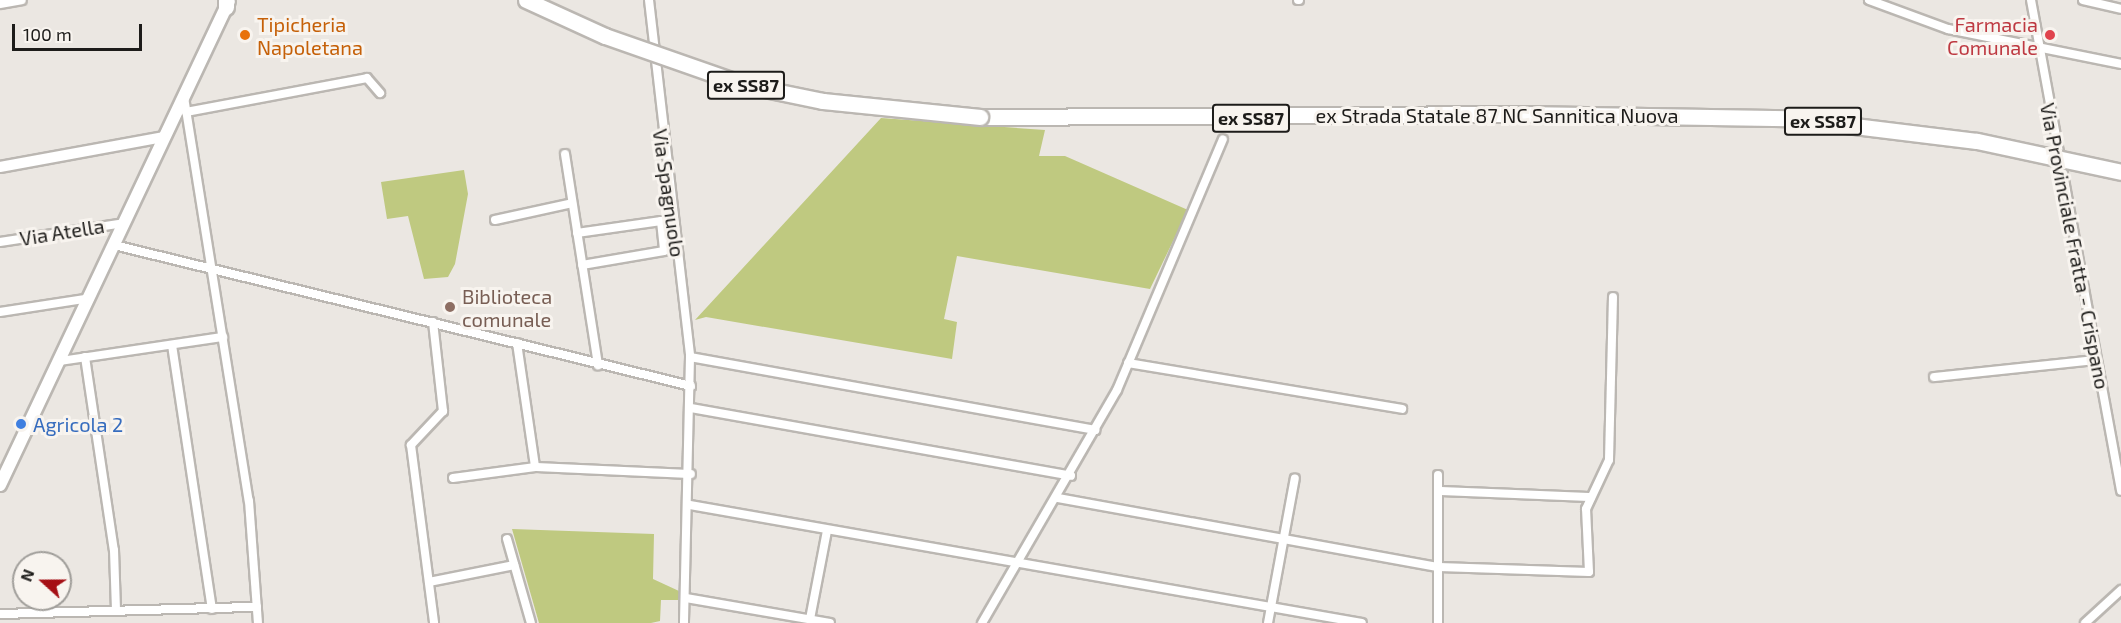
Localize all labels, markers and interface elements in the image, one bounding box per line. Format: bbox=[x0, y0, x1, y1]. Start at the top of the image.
scale bar bbox=[15, 12, 146, 50]
place label: Tipicheria Napoletana bbox=[257, 12, 363, 59]
place label: Farmacia Comunale bbox=[1947, 12, 2038, 59]
text: 100 m bbox=[23, 23, 72, 45]
marker: Tipicheria Napoletana bbox=[238, 28, 252, 42]
marker: Farmacia Comunale bbox=[2043, 28, 2057, 42]
road number: ex SS87 bbox=[706, 70, 786, 100]
street label: Via Provinciale Fratta - Crispano bbox=[2035, 101, 2115, 391]
road number: ex SS87 bbox=[1210, 103, 1292, 133]
street label: ex Strada Statale 87 NC Sannitica Nuova bbox=[1315, 103, 1679, 127]
road number: ex SS87 bbox=[1782, 106, 1864, 136]
street label: Via Spagnuolo bbox=[648, 127, 690, 259]
street label: Via Atella bbox=[18, 213, 106, 251]
place label: Biblioteca comunale bbox=[462, 284, 552, 331]
marker: Biblioteca comunale bbox=[443, 300, 457, 314]
place label: Agricola 2 bbox=[33, 412, 123, 436]
marker: Agricola 2 bbox=[14, 417, 28, 431]
north arrow bbox=[12, 551, 72, 611]
text: N bbox=[16, 566, 38, 584]

